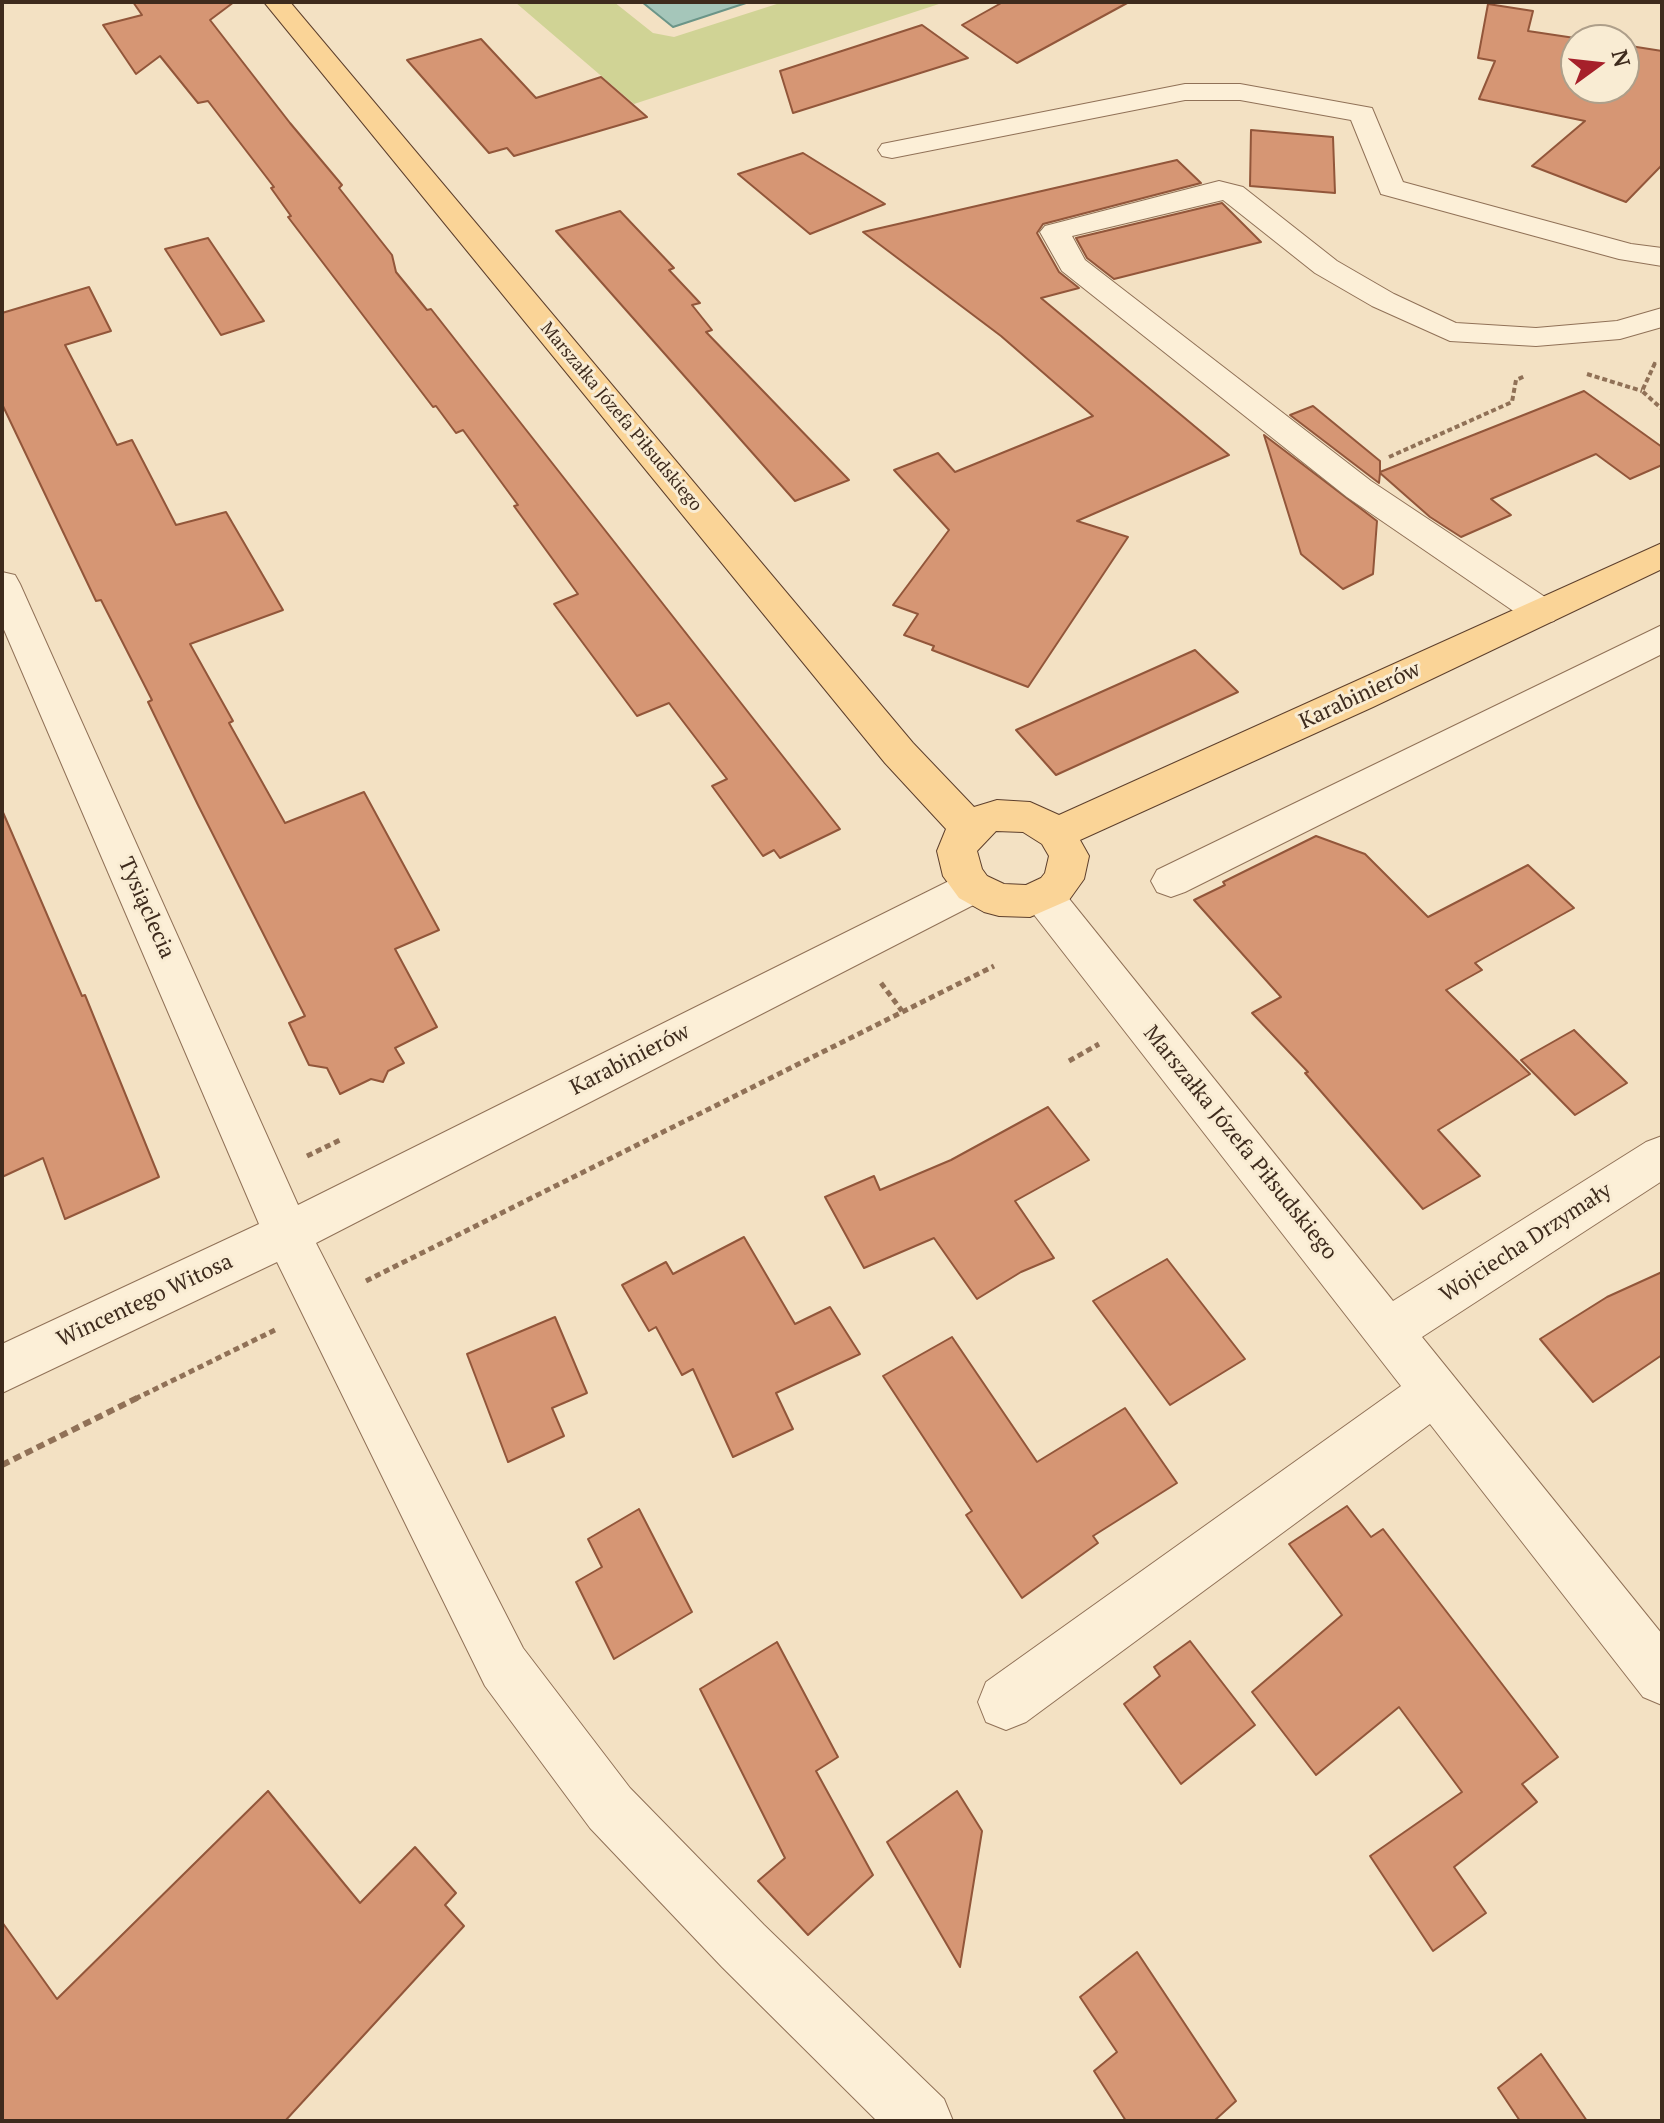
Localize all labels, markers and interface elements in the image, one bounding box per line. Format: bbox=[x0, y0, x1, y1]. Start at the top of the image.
north arrow bbox=[1560, 24, 1640, 104]
text: N bbox=[1606, 46, 1638, 70]
street label: Marszałka Józefa Piłsudskiego bbox=[536, 318, 706, 516]
street label: Karabinierów bbox=[1295, 656, 1425, 736]
street label: Tysiąclecia bbox=[112, 853, 180, 963]
street label: Karabinierów bbox=[566, 1019, 694, 1101]
street label: Marszałka Józefa Piłsudskiego bbox=[1137, 1021, 1343, 1265]
street label: Wojciecha Drzymały bbox=[1435, 1178, 1617, 1308]
street label: Wincentego Witosa bbox=[53, 1249, 237, 1353]

